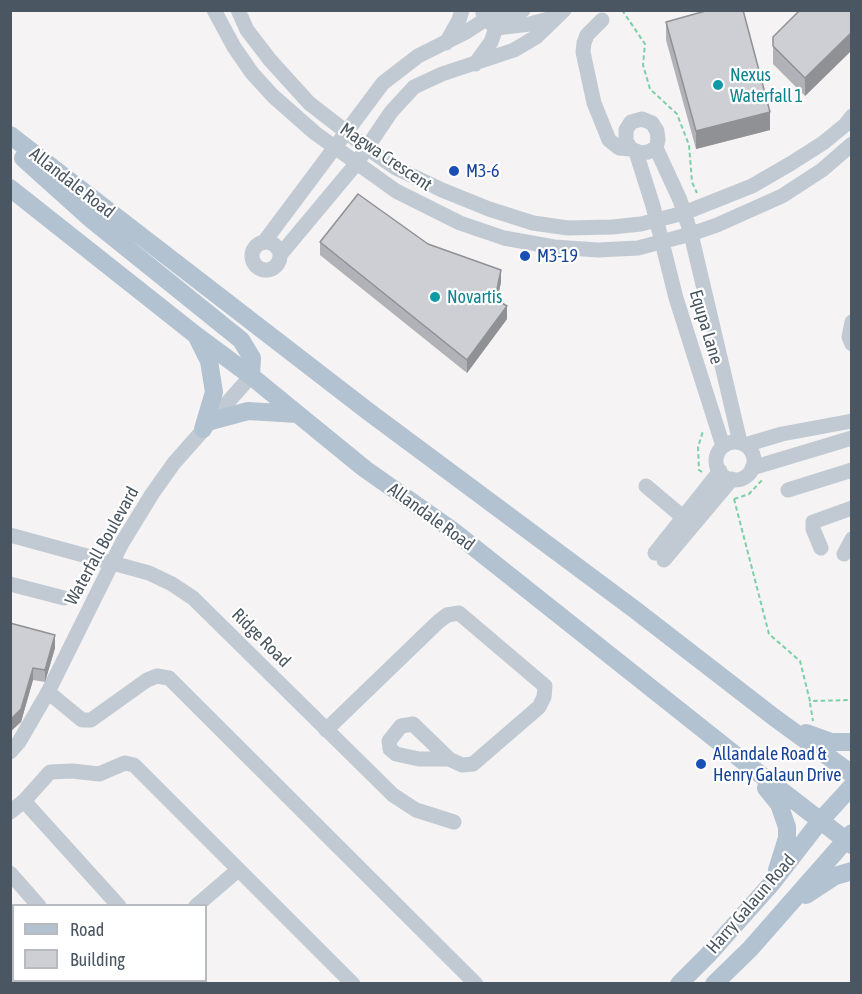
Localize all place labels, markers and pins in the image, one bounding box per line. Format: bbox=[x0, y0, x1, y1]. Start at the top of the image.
place label: Nexus Waterfall 1 bbox=[730, 64, 803, 106]
marker: Nexus Waterfall 1 bbox=[711, 78, 725, 92]
place label: M3-6 bbox=[466, 160, 499, 182]
marker: M3-6 bbox=[447, 164, 461, 178]
place label: M3-19 bbox=[537, 245, 578, 267]
marker: M3-19 bbox=[518, 249, 532, 263]
place label: Novartis bbox=[447, 286, 502, 308]
marker: Novartis bbox=[428, 290, 442, 304]
place label: Allandale Road & Henry Galaun Drive bbox=[713, 743, 841, 786]
marker: Allandale Road & Henry Galaun Drive bbox=[694, 757, 708, 771]

